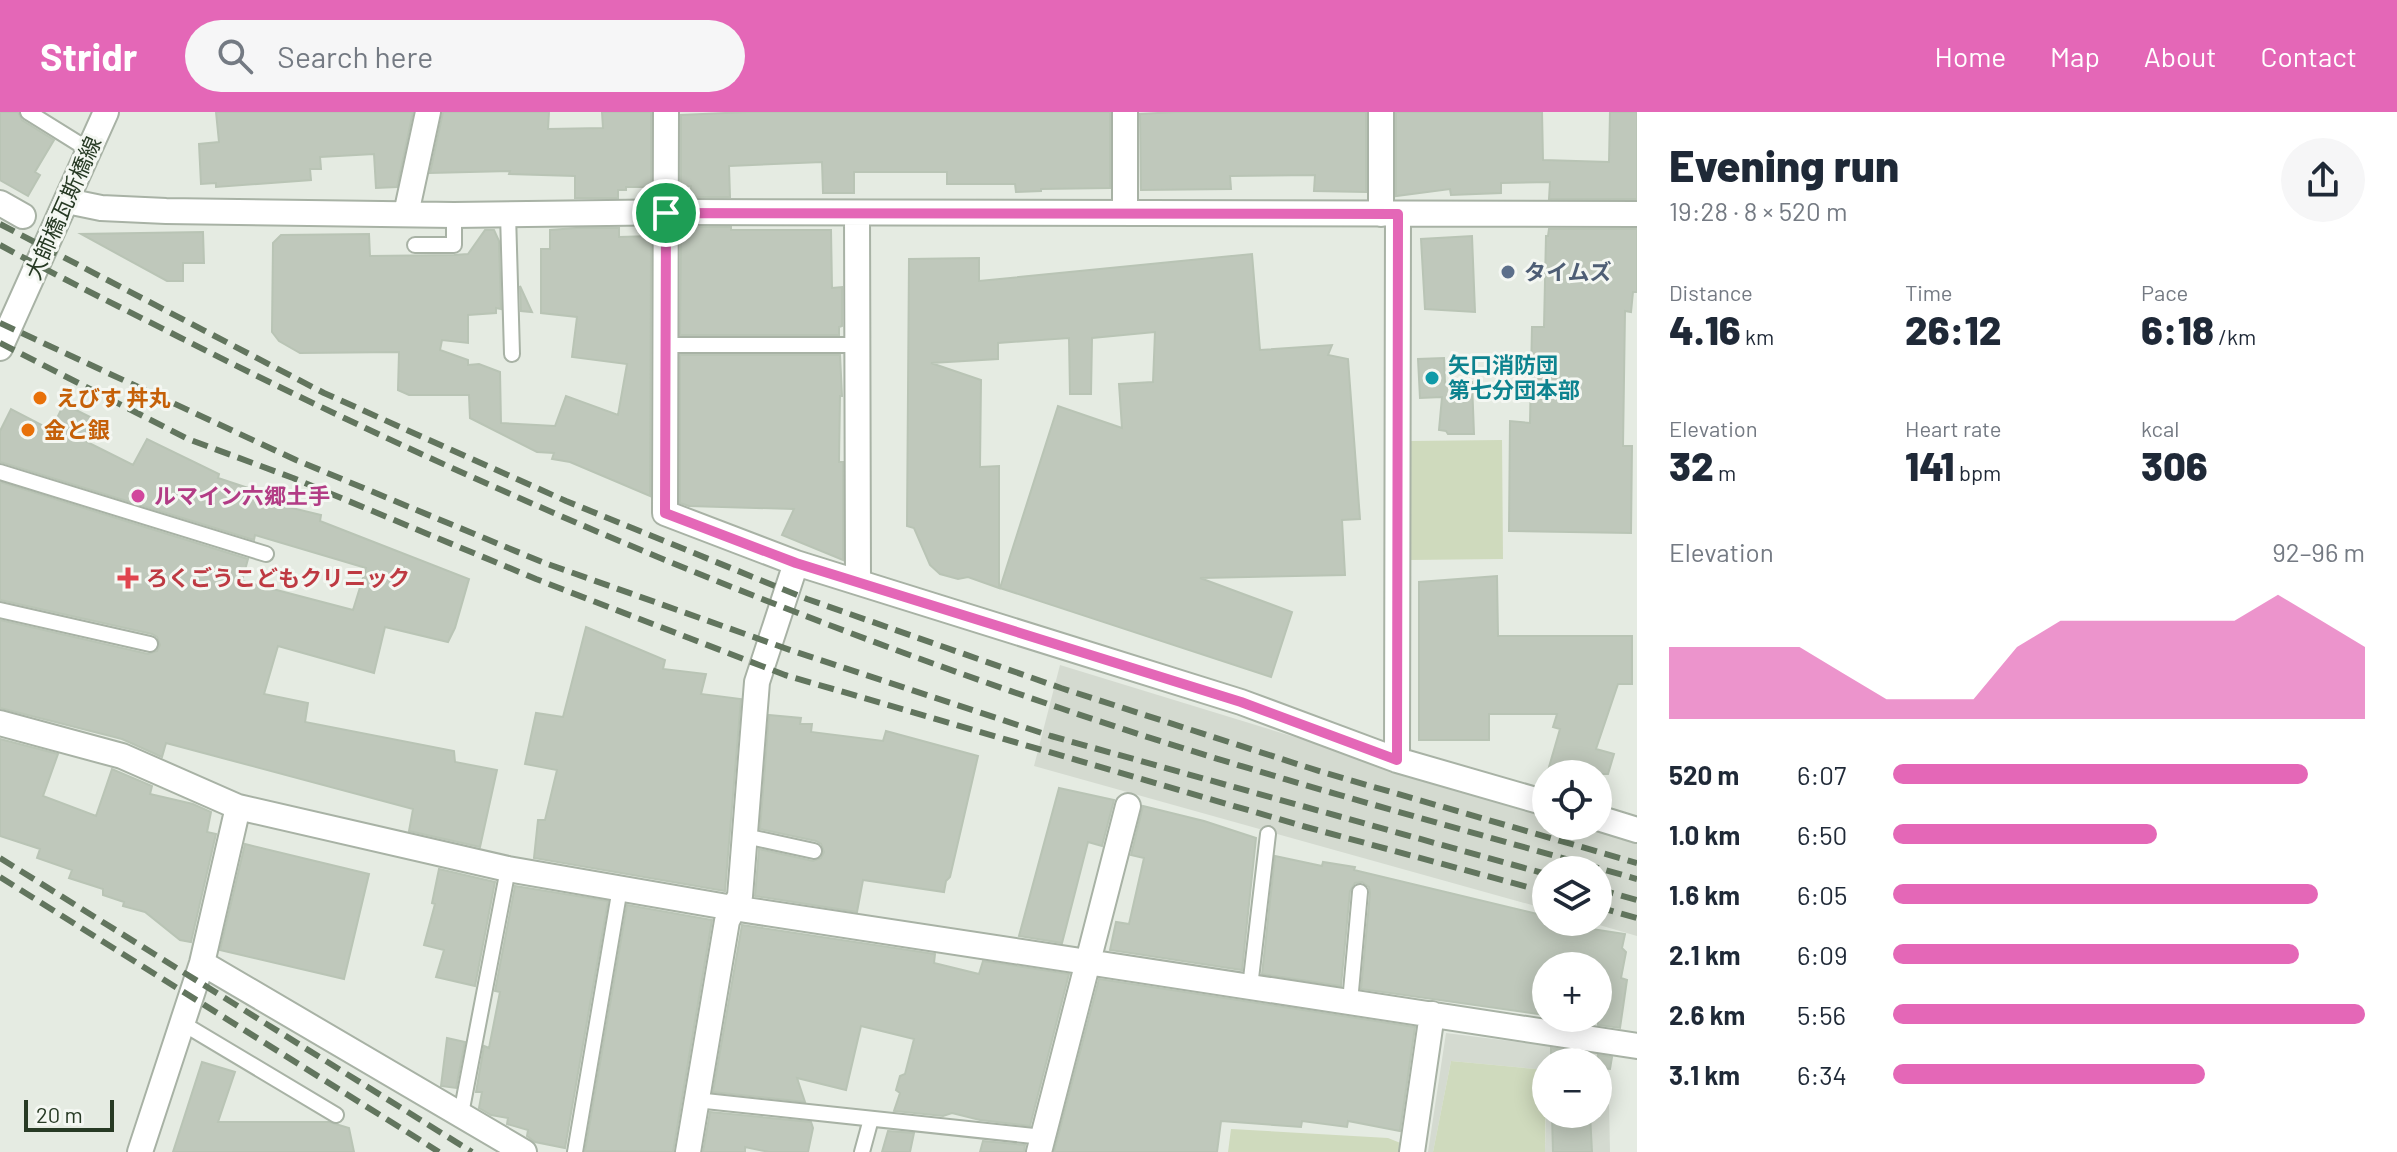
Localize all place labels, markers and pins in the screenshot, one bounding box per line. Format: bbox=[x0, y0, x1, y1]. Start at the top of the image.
pin bbox=[632, 179, 700, 247]
place label: タイムズ bbox=[1524, 258, 1612, 284]
marker: タイムズ bbox=[1499, 263, 1517, 281]
place label: 矢口消防団 第七分団本部 bbox=[1448, 351, 1580, 402]
marker: 矢口消防団 第七分団本部 bbox=[1423, 369, 1441, 387]
place label: えびす 丼丸 bbox=[56, 384, 170, 410]
marker: えびす 丼丸 bbox=[31, 389, 49, 407]
place label: 金と銀 bbox=[44, 416, 110, 442]
marker: 金と銀 bbox=[19, 421, 37, 439]
place label: ルマイン六郷土手 bbox=[154, 482, 330, 508]
marker: ルマイン六郷土手 bbox=[129, 487, 147, 505]
place label: ろくごうこどもクリニック bbox=[146, 564, 410, 590]
marker: ろくごうこどもクリニック bbox=[117, 567, 139, 589]

